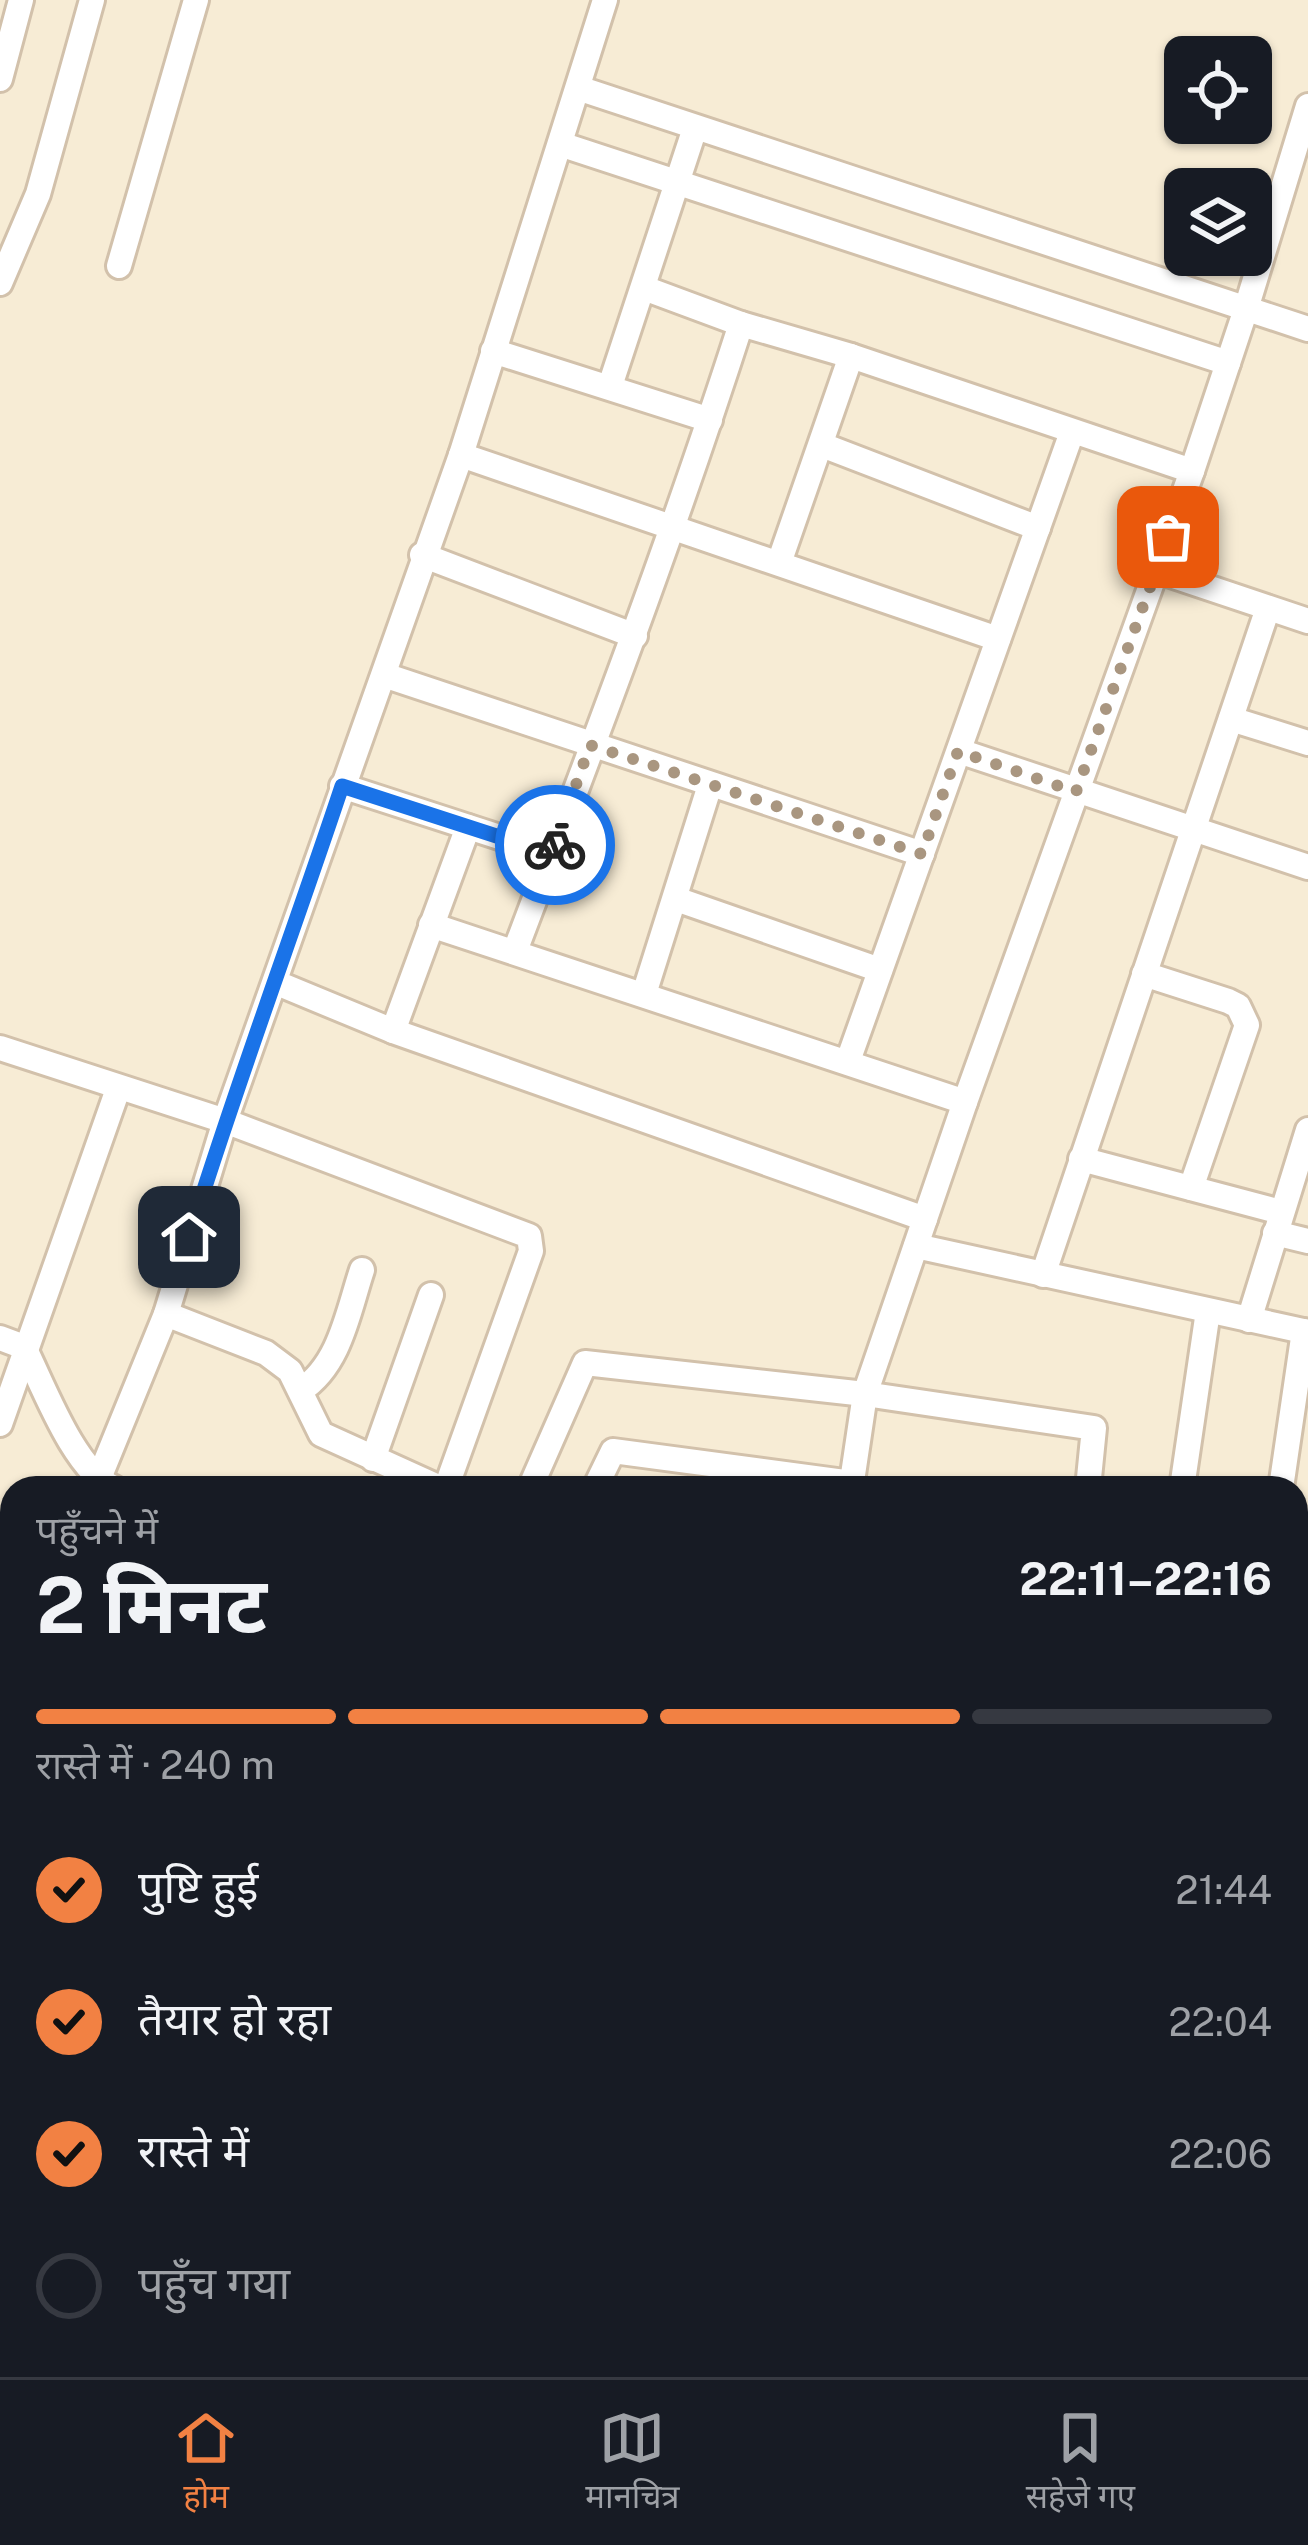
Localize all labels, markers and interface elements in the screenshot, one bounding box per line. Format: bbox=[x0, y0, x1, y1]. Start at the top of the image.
map controls bbox=[1164, 36, 1272, 276]
button: locate bbox=[1164, 36, 1272, 144]
button: layers bbox=[1164, 168, 1272, 276]
pin bbox=[1117, 486, 1219, 588]
icon: bag bbox=[1135, 504, 1201, 570]
courier bbox=[495, 785, 615, 905]
icon: bike bbox=[522, 812, 588, 878]
pin bbox=[138, 1186, 240, 1288]
icon: home bbox=[156, 1204, 222, 1270]
text: पहुँचने में bbox=[36, 1507, 158, 1553]
text: 22:11–22:16 bbox=[1019, 1552, 1272, 1605]
text: 2 मिनट bbox=[36, 1559, 267, 1651]
text: रास्ते में · 240 m bbox=[36, 1742, 275, 1788]
icon: check bbox=[36, 1857, 102, 1923]
text: पुष्टि हुई bbox=[138, 1860, 258, 1913]
text: 21:44 bbox=[1175, 1867, 1272, 1913]
icon: check bbox=[36, 1989, 102, 2055]
text: तैयार हो रहा bbox=[138, 1992, 331, 2045]
text: 22:04 bbox=[1168, 1999, 1272, 2045]
icon: check bbox=[36, 2121, 102, 2187]
text: रास्ते में bbox=[138, 2124, 249, 2177]
text: 22:06 bbox=[1169, 2131, 1272, 2177]
text: पहुँच गया bbox=[138, 2256, 290, 2309]
tab: होम bbox=[173, 2405, 239, 2521]
tab: मानचित्र bbox=[585, 2405, 680, 2521]
tab: सहेजे गए bbox=[1026, 2405, 1135, 2521]

